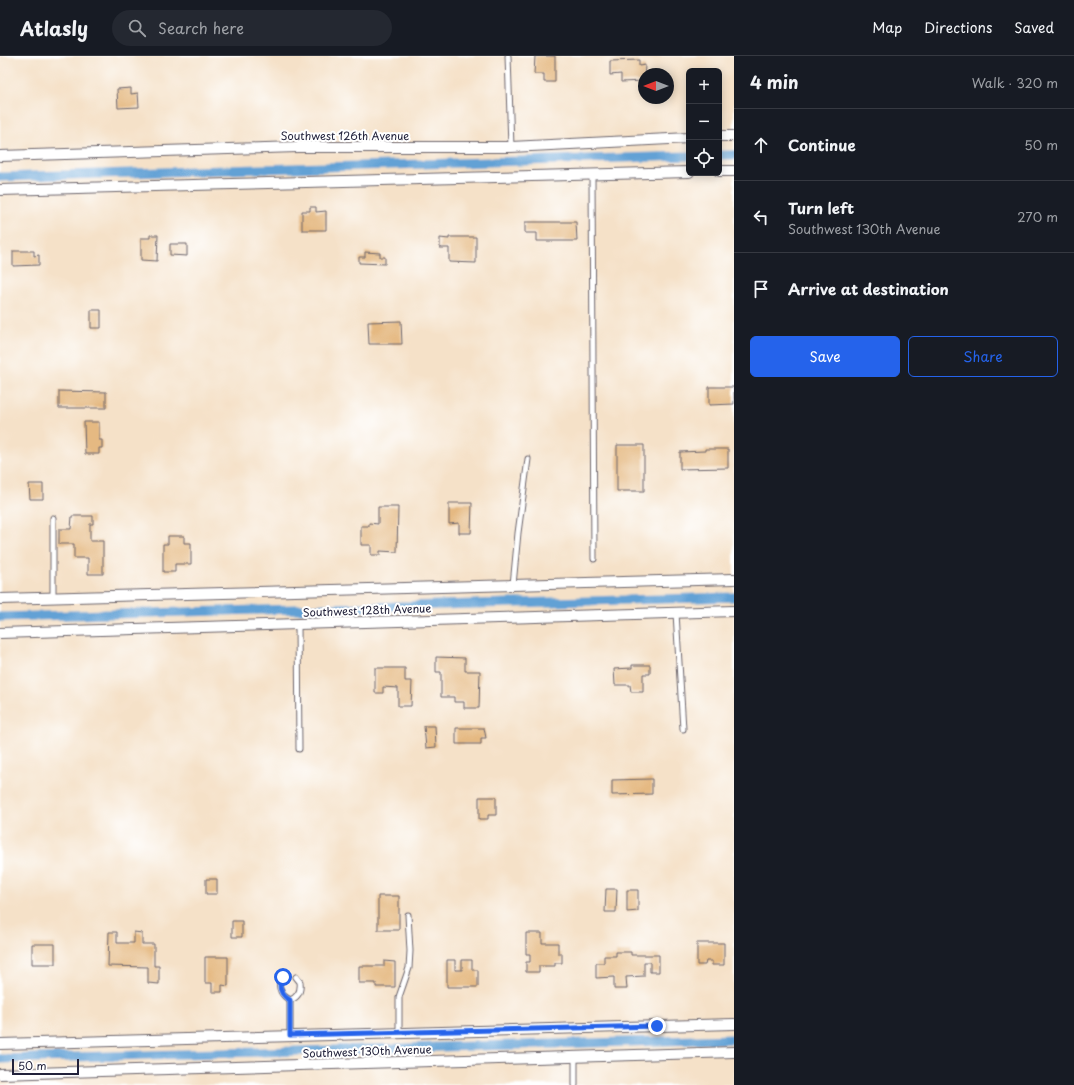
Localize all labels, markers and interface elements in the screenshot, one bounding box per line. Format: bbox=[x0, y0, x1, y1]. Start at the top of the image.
search box bbox=[112, 10, 392, 46]
text: Atlasly bbox=[20, 14, 88, 42]
text: Search here bbox=[158, 16, 244, 39]
icon: search bbox=[126, 17, 148, 39]
text: Map bbox=[872, 17, 902, 38]
text: Directions bbox=[924, 17, 992, 38]
text: Saved bbox=[1014, 17, 1054, 38]
north arrow bbox=[638, 68, 674, 104]
map controls bbox=[686, 68, 722, 176]
button: + bbox=[686, 68, 722, 104]
text: 4 min bbox=[750, 69, 798, 95]
text: Walk · 320 m bbox=[972, 73, 1058, 92]
button: − bbox=[686, 104, 722, 140]
street label: Southwest 126th Avenue bbox=[281, 127, 409, 144]
text: Continue bbox=[788, 133, 856, 156]
icon: ahead bbox=[750, 134, 772, 156]
text: 50 m bbox=[1024, 135, 1058, 154]
button: locate bbox=[686, 140, 722, 176]
text: Turn left bbox=[788, 196, 854, 219]
icon: left bbox=[750, 206, 772, 228]
text: 270 m bbox=[1017, 207, 1058, 226]
text: Southwest 130th Avenue bbox=[788, 219, 941, 238]
text: Arrive at destination bbox=[788, 277, 949, 300]
icon: arrive bbox=[750, 278, 772, 300]
button: Save bbox=[750, 336, 900, 377]
button: Share bbox=[908, 336, 1058, 377]
street label: Southwest 128th Avenue bbox=[302, 599, 432, 621]
route start bbox=[274, 968, 292, 986]
route end bbox=[648, 1017, 666, 1035]
street label: Southwest 130th Avenue bbox=[302, 1040, 432, 1062]
scale bar bbox=[12, 1057, 79, 1076]
text: 50 m bbox=[18, 1057, 47, 1074]

